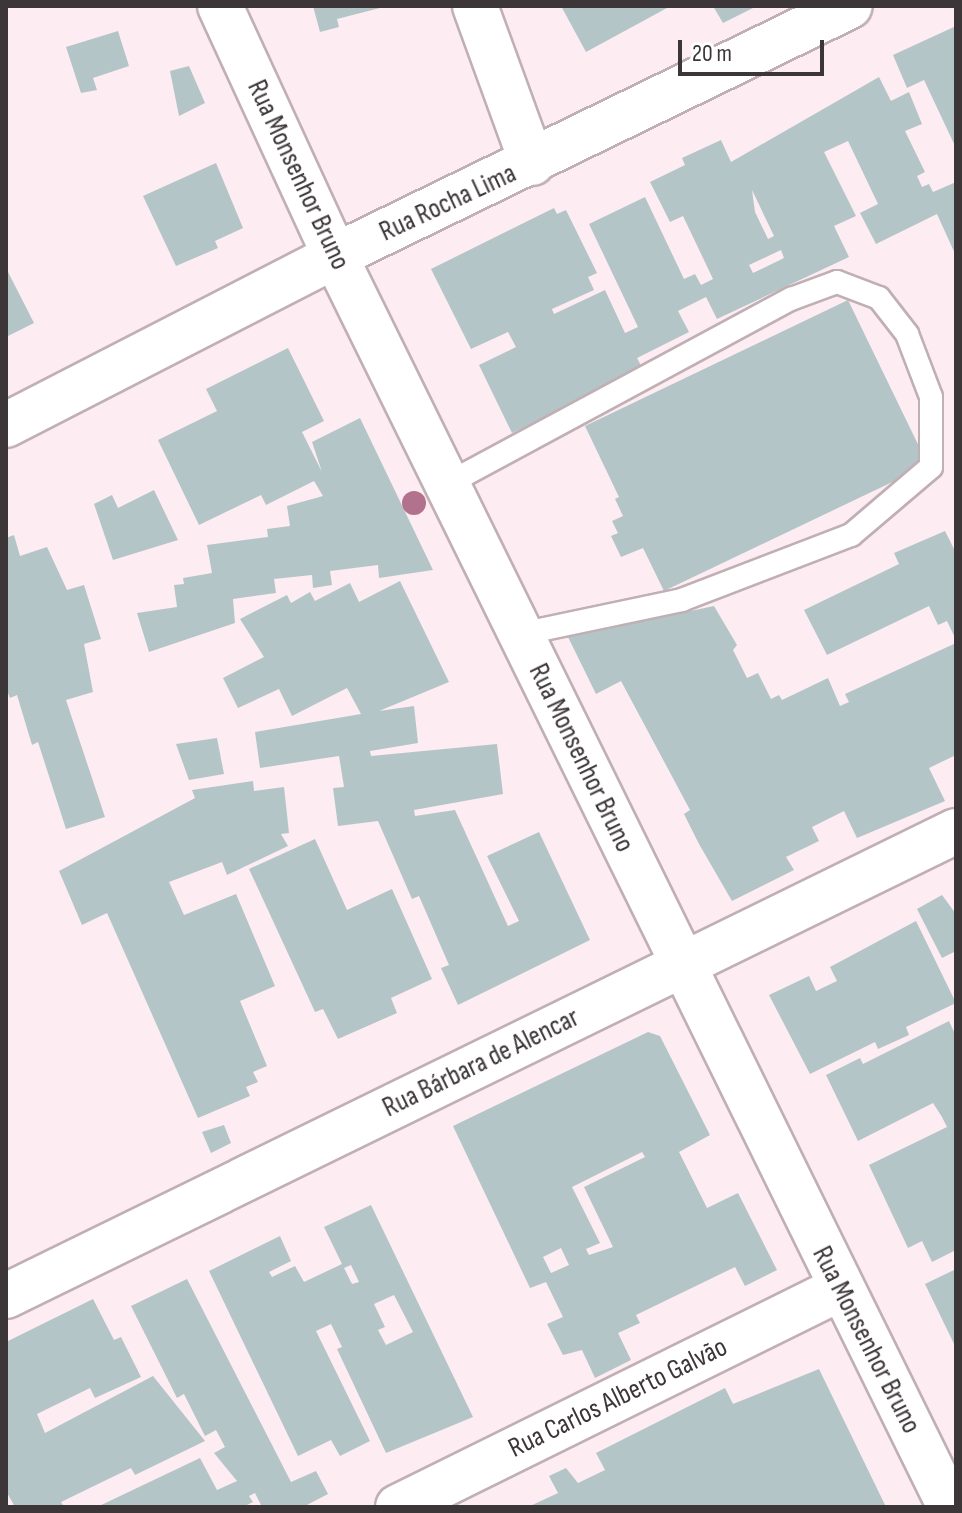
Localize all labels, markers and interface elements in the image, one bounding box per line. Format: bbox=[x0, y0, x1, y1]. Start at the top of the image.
scale bar bbox=[682, 24, 828, 74]
text: 20 m bbox=[692, 39, 732, 68]
street label: Rua Monsenhor Bruno bbox=[239, 75, 357, 275]
street label: Rua Rocha Lima bbox=[374, 157, 522, 249]
street label: Rua Monsenhor Bruno bbox=[521, 658, 641, 858]
street label: Rua Bárbara de Alencar bbox=[377, 1001, 585, 1125]
street label: Rua Monsenhor Bruno bbox=[804, 1241, 928, 1439]
street label: Rua Carlos Alberto Galvão bbox=[503, 1331, 733, 1465]

